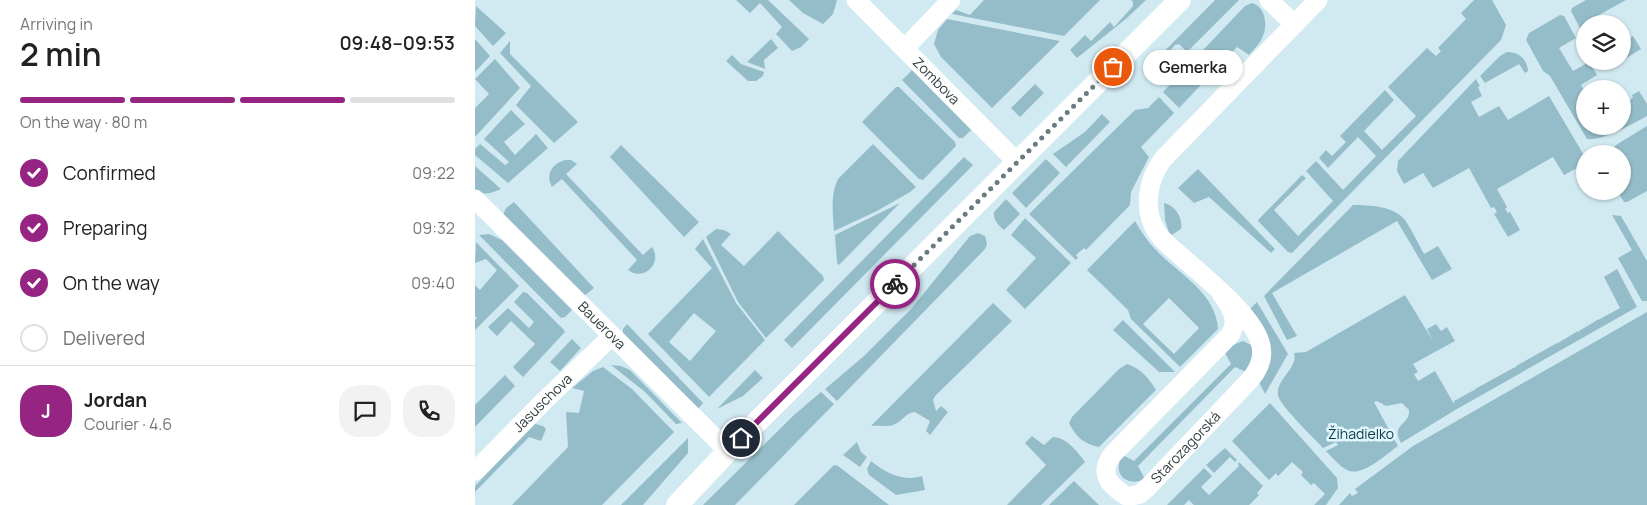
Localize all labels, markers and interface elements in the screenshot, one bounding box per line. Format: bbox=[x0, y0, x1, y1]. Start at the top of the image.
text: Arriving in bbox=[20, 13, 93, 35]
map controls bbox=[1576, 15, 1631, 200]
button: layers bbox=[1576, 15, 1631, 70]
text: 09:48–09:53 bbox=[339, 30, 455, 56]
text: 2 min bbox=[20, 32, 102, 76]
pin bbox=[1092, 46, 1134, 88]
callout: Gemerka bbox=[1143, 50, 1243, 84]
street label: Zombova bbox=[909, 53, 964, 108]
icon: bag bbox=[1099, 53, 1127, 81]
text: Gemerka bbox=[1159, 56, 1227, 78]
button: + bbox=[1576, 80, 1631, 135]
text: On the way · 80 m bbox=[20, 111, 147, 133]
button: − bbox=[1576, 145, 1631, 200]
icon: check bbox=[20, 159, 48, 187]
text: Confirmed bbox=[63, 160, 156, 186]
text: 09:22 bbox=[412, 162, 455, 184]
icon: check bbox=[20, 214, 48, 242]
text: Preparing bbox=[63, 215, 148, 241]
text: 09:32 bbox=[413, 217, 455, 239]
courier bbox=[870, 259, 920, 309]
icon: check bbox=[20, 269, 48, 297]
text: On the way bbox=[63, 270, 160, 296]
icon: bike bbox=[881, 270, 909, 298]
text: 09:40 bbox=[411, 272, 455, 294]
street label: Bauerova bbox=[574, 297, 630, 353]
text: Delivered bbox=[63, 325, 145, 351]
street label: Jasuschova bbox=[509, 369, 576, 436]
button: chat bbox=[339, 385, 391, 437]
button: phone bbox=[403, 385, 455, 437]
text: Jordan bbox=[84, 387, 147, 413]
text: J bbox=[41, 398, 51, 424]
street label: Starozagorská bbox=[1146, 407, 1224, 487]
text: Courier · 4.6 bbox=[84, 413, 172, 435]
pin bbox=[720, 417, 762, 459]
icon: home bbox=[727, 424, 755, 452]
park label: Žihadielko bbox=[1328, 424, 1394, 443]

